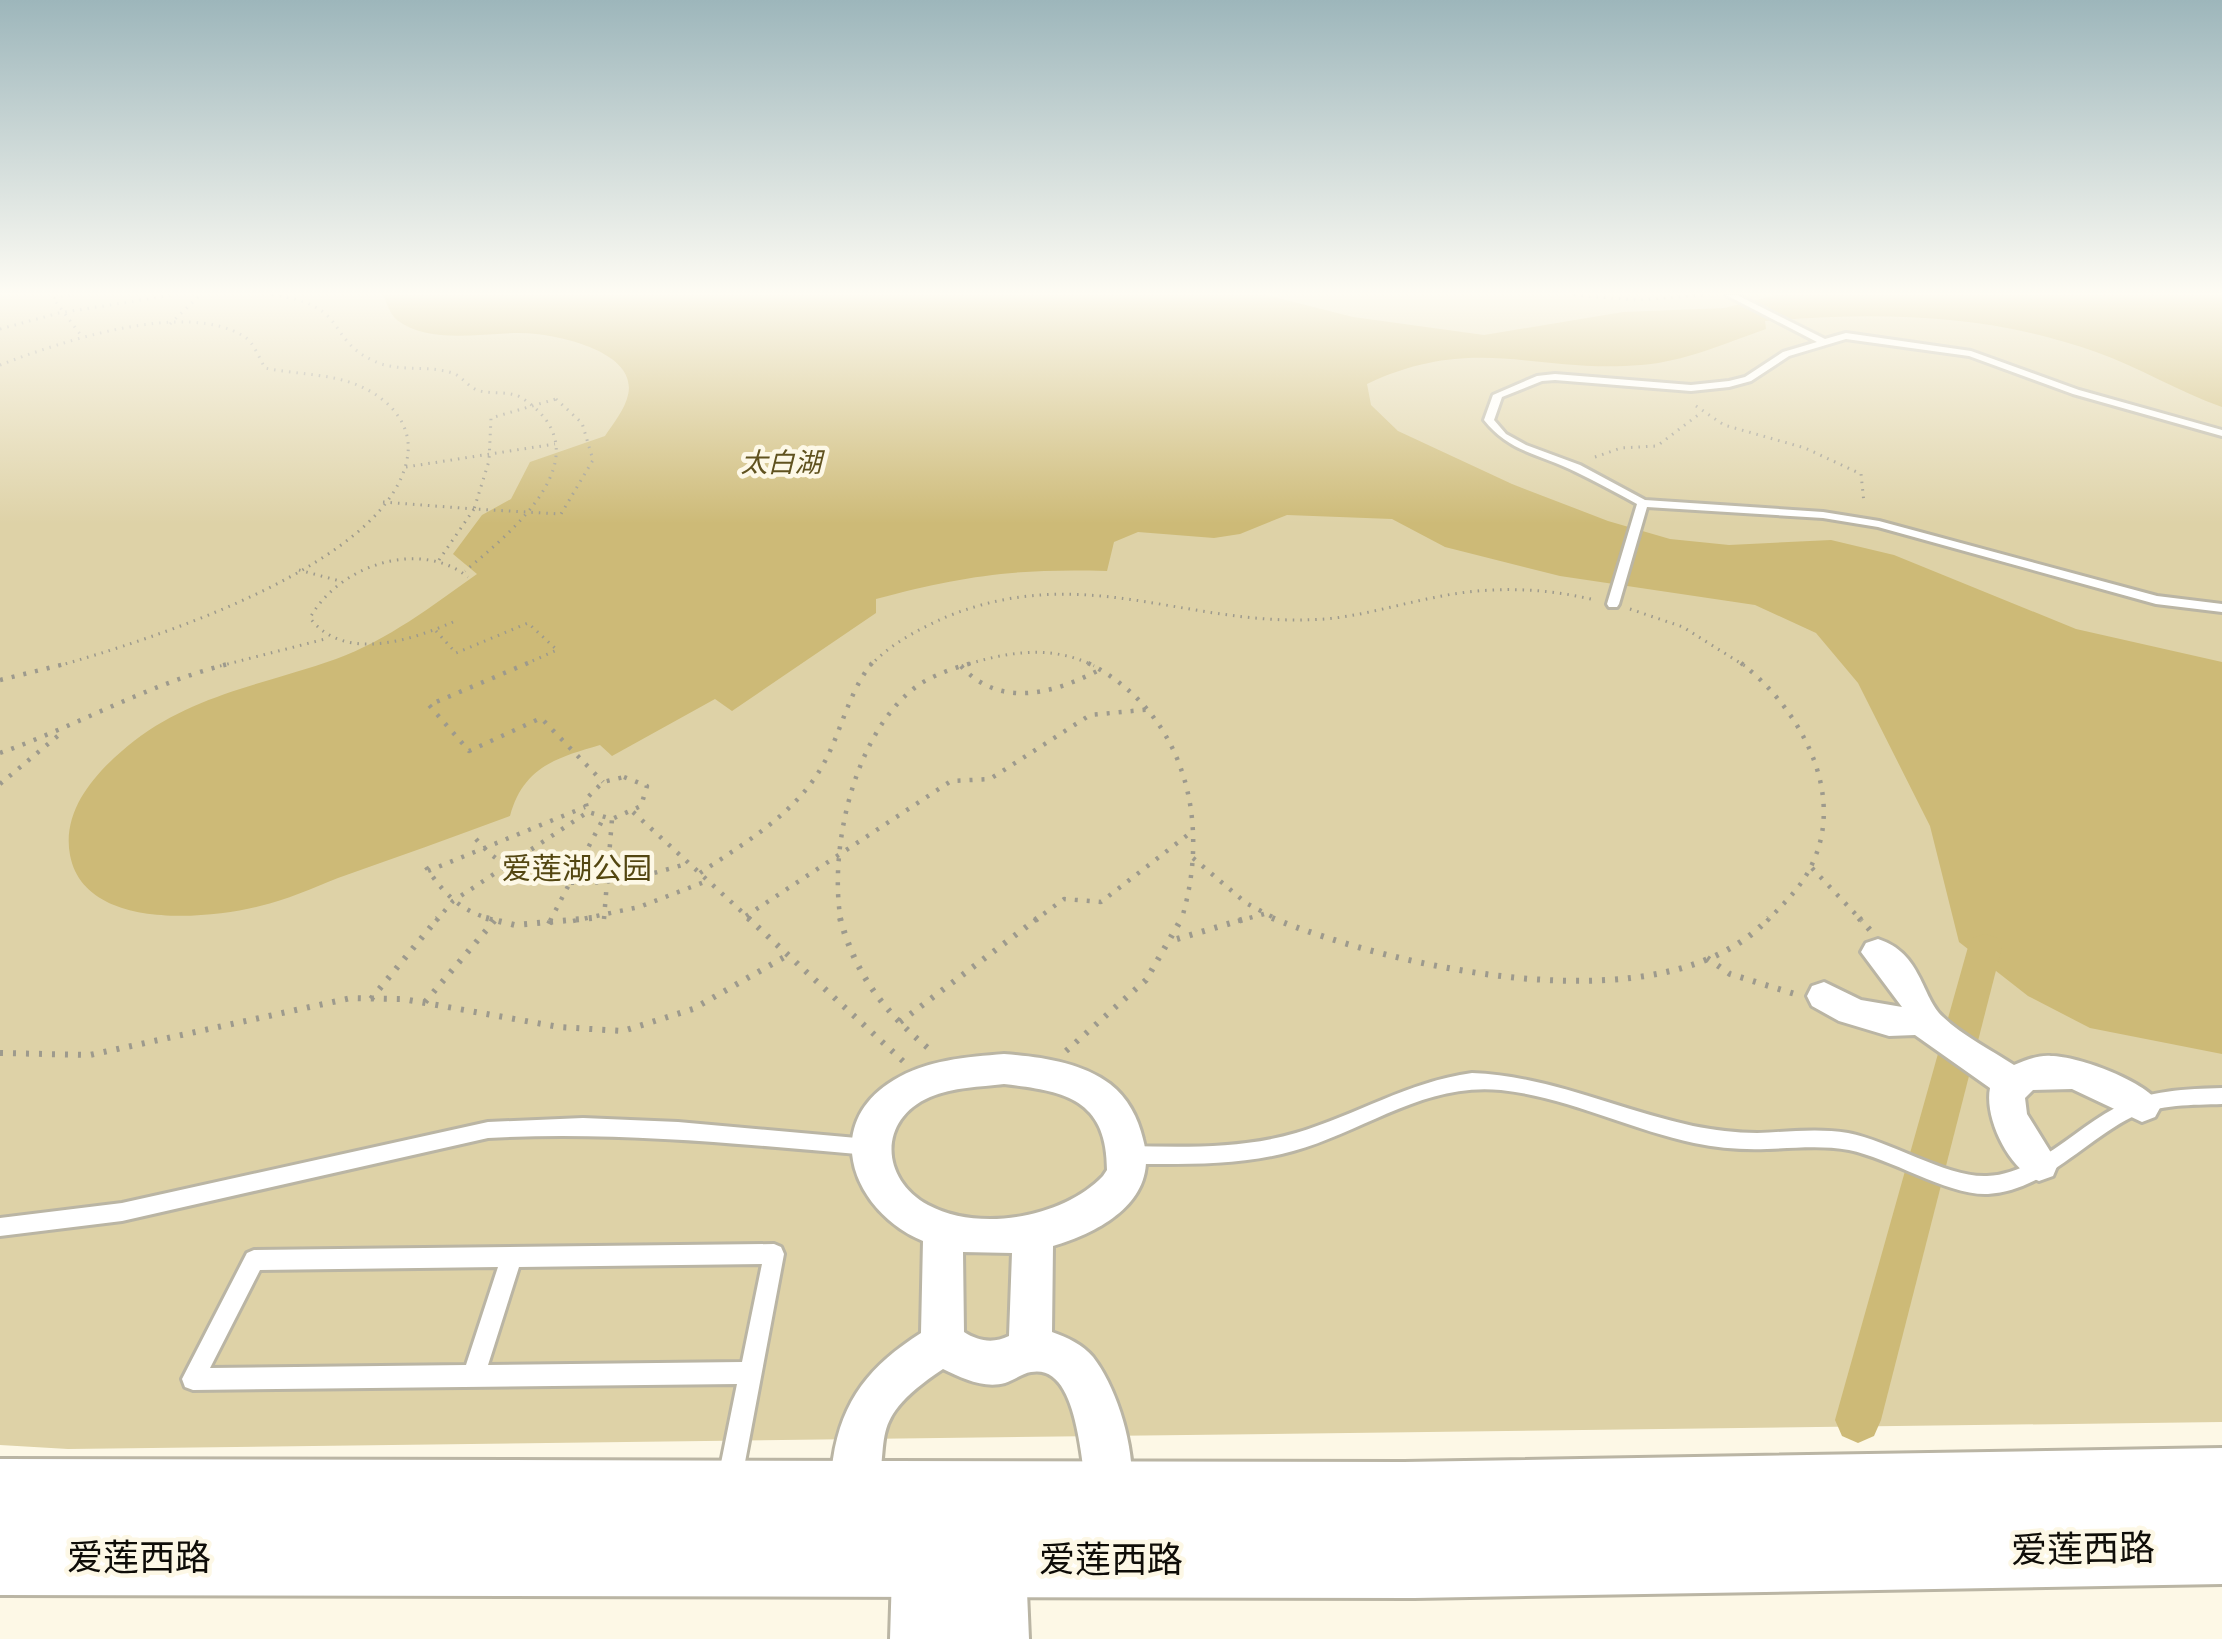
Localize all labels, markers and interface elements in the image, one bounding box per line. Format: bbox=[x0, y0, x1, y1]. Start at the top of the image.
water label: 太白湖 bbox=[741, 445, 825, 479]
park label: 爱莲湖公园 bbox=[502, 849, 652, 887]
street label: 爱莲西路 bbox=[2011, 1524, 2155, 1572]
street label: 爱莲西路 bbox=[67, 1534, 211, 1579]
street label: 爱莲西路 bbox=[1039, 1536, 1183, 1581]

